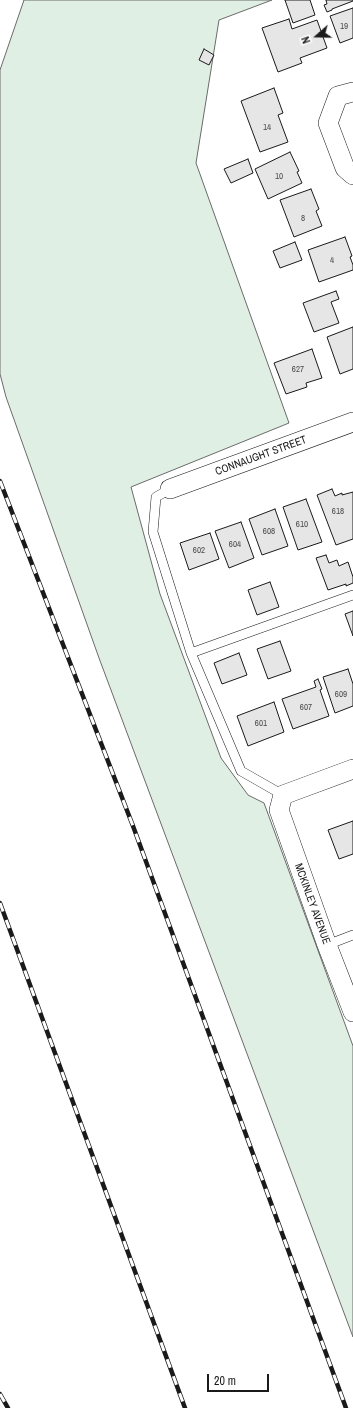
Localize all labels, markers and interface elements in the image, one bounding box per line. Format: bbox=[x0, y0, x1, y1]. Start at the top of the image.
north arrow bbox=[297, 16, 337, 56]
house number: 19 bbox=[340, 22, 348, 32]
text: N bbox=[298, 35, 313, 46]
house number: 14 bbox=[263, 123, 271, 133]
house number: 10 bbox=[275, 172, 283, 182]
house number: 8 bbox=[301, 214, 305, 224]
house number: 4 bbox=[330, 256, 334, 266]
house number: 627 bbox=[292, 365, 304, 375]
street label: CONNAUGHT STREET bbox=[214, 433, 308, 479]
house number: 618 bbox=[332, 507, 344, 517]
house number: 610 bbox=[296, 520, 308, 530]
house number: 608 bbox=[263, 527, 275, 537]
house number: 604 bbox=[229, 540, 241, 550]
house number: 602 bbox=[193, 546, 205, 556]
house number: 609 bbox=[335, 690, 347, 700]
house number: 607 bbox=[300, 703, 312, 713]
house number: 601 bbox=[255, 719, 267, 729]
street label: MCKINLEY AVENUE bbox=[291, 862, 333, 946]
scale bar bbox=[209, 1366, 271, 1392]
text: 20 m bbox=[214, 1373, 236, 1389]

